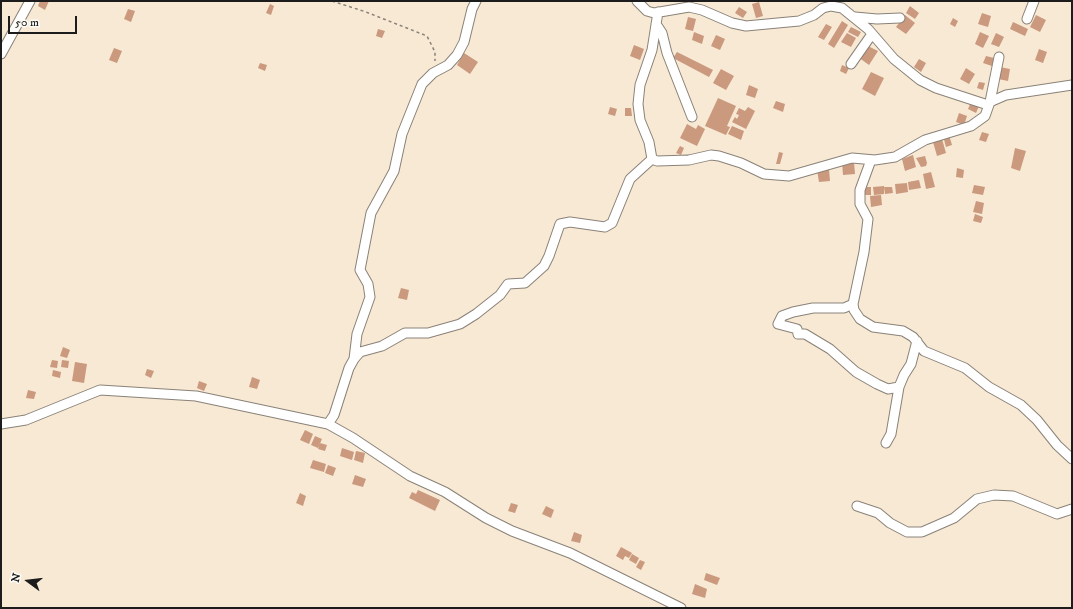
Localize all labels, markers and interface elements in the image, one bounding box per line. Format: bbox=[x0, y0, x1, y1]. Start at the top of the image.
scale bar bbox=[10, 8, 79, 34]
text: 50 m bbox=[15, 15, 39, 30]
north arrow bbox=[8, 561, 48, 601]
text: N bbox=[8, 572, 24, 584]

